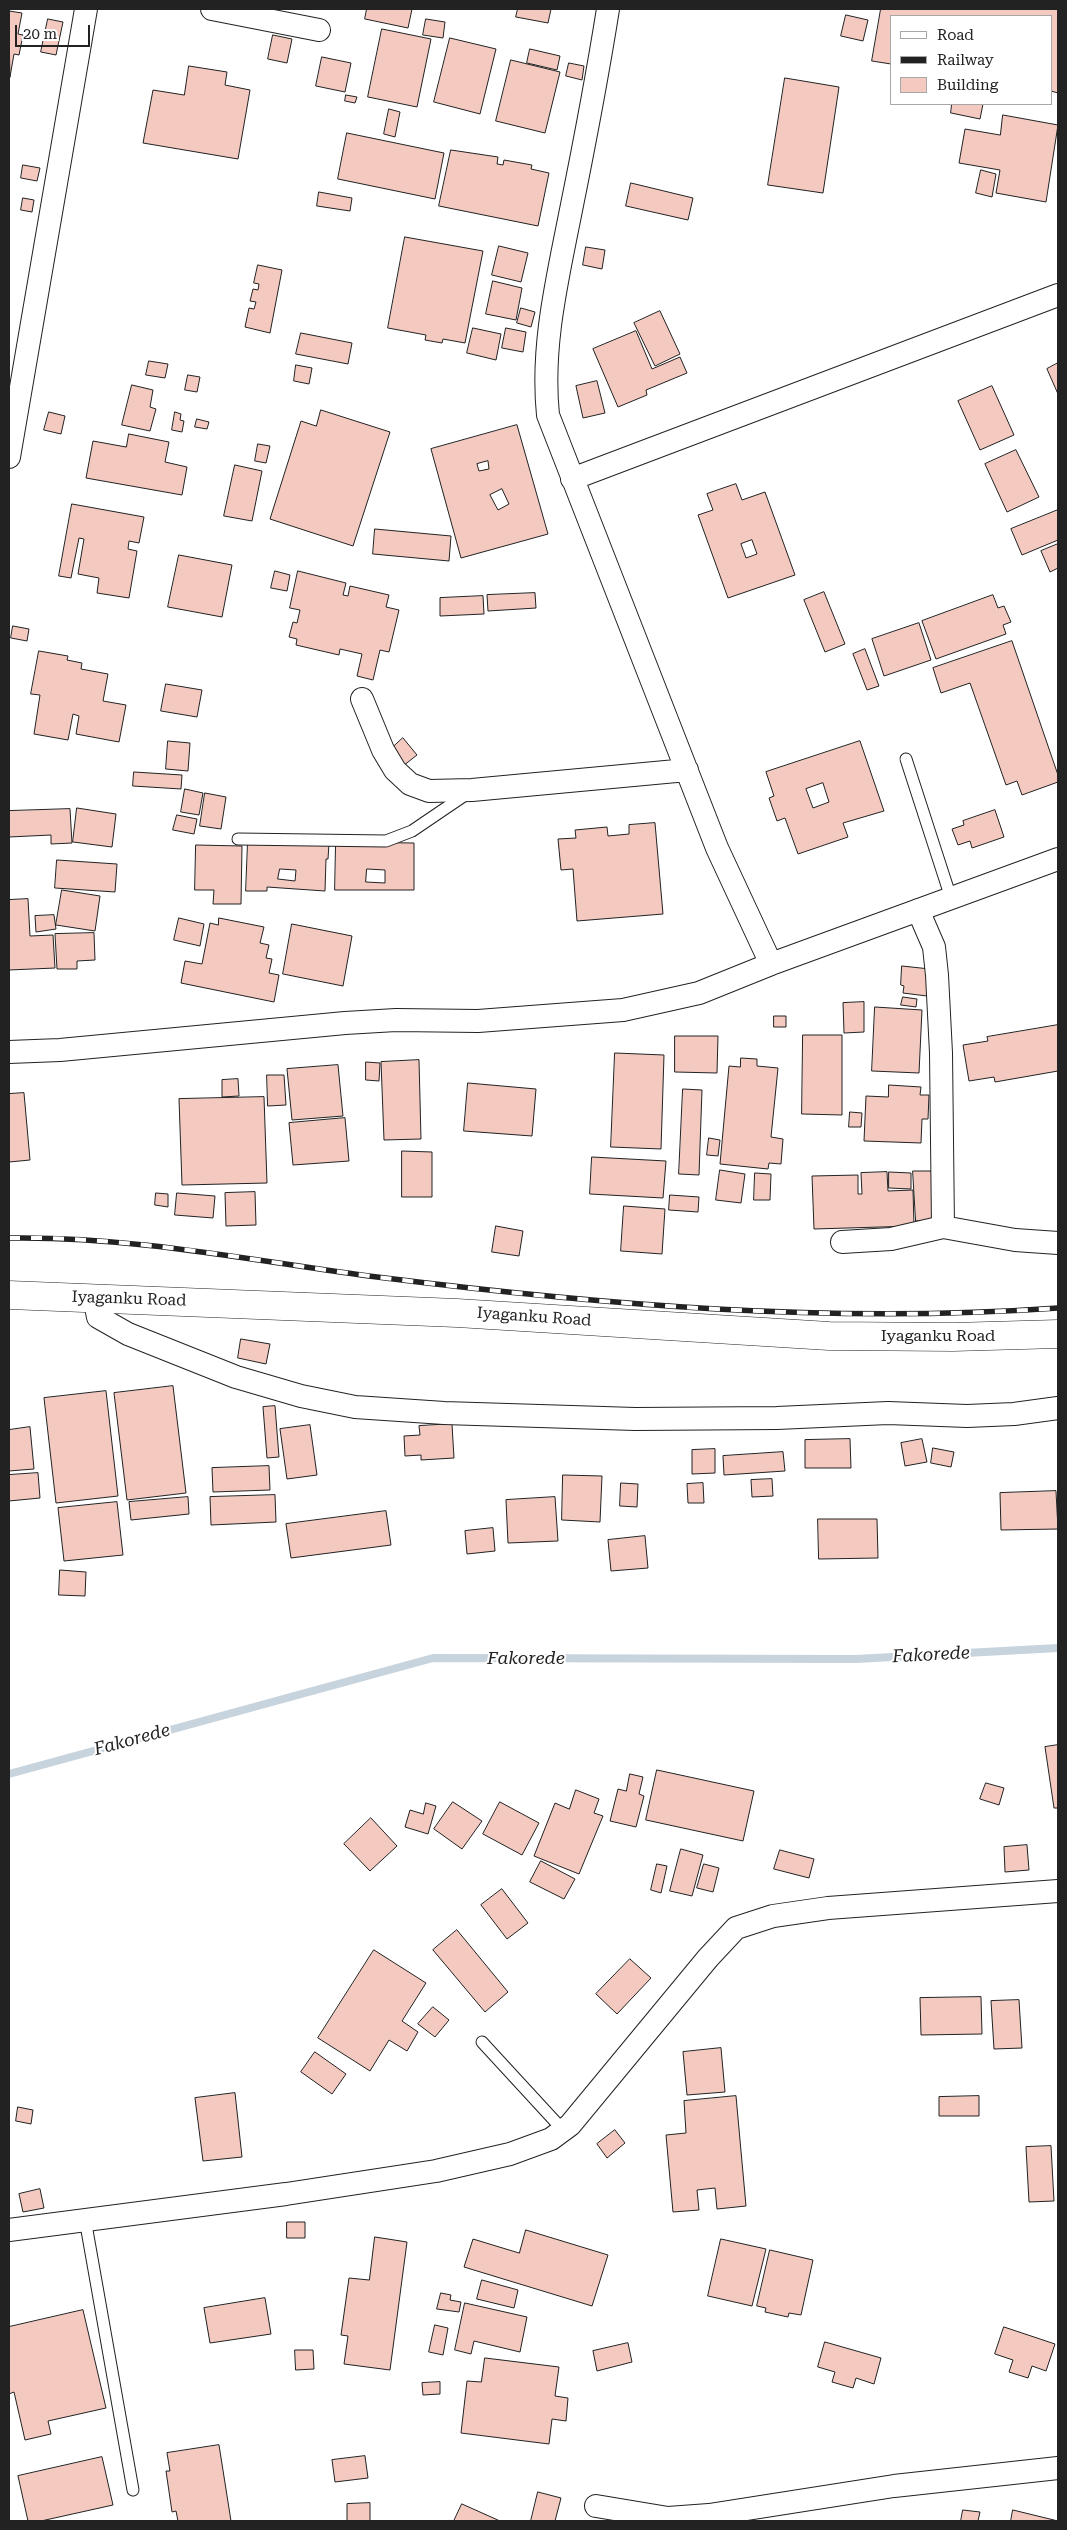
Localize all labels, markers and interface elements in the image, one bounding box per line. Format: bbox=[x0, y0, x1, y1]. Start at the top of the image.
scale bar bbox=[18, 15, 92, 47]
legend bbox=[890, 15, 1052, 105]
text: 20 m bbox=[23, 25, 57, 43]
text: Road bbox=[937, 26, 974, 44]
text: Railway bbox=[937, 51, 994, 69]
text: Building bbox=[937, 76, 998, 94]
street label: Iyaganku Road bbox=[71, 1287, 187, 1311]
street label: Iyaganku Road bbox=[476, 1303, 592, 1331]
street label: Iyaganku Road bbox=[881, 1326, 995, 1346]
water label: Fakorede bbox=[892, 1642, 970, 1668]
water label: Fakorede bbox=[487, 1648, 565, 1670]
water label: Fakorede bbox=[92, 1719, 172, 1761]

